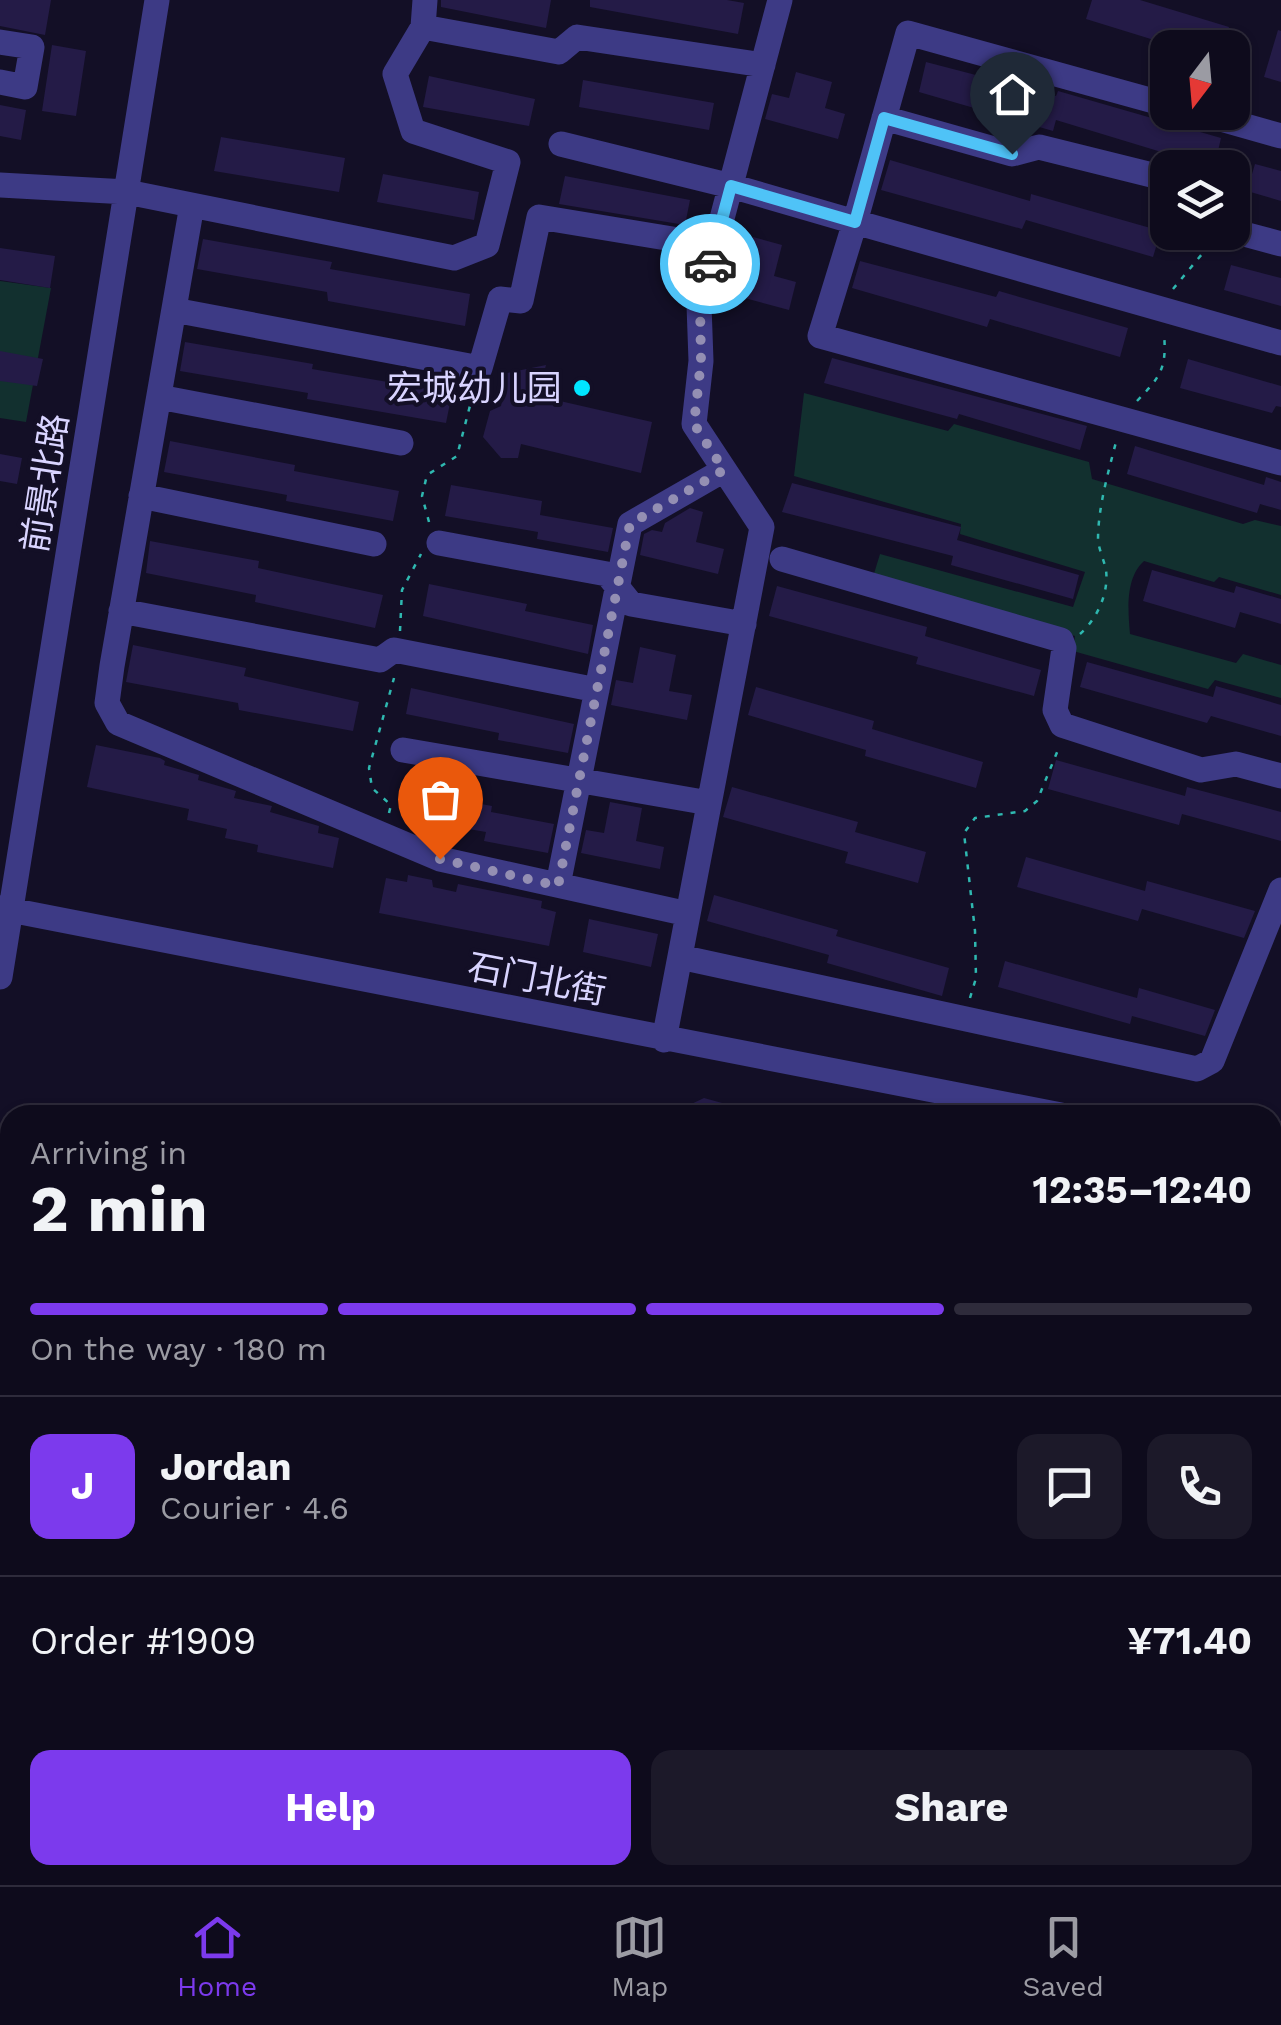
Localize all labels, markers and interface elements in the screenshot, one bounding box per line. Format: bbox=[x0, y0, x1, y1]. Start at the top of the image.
north arrow bbox=[1150, 30, 1250, 130]
map controls bbox=[1150, 30, 1250, 250]
pin bbox=[970, 52, 1055, 155]
icon: home bbox=[985, 67, 1040, 122]
button: layers bbox=[1150, 150, 1250, 250]
courier bbox=[660, 214, 760, 314]
icon: car bbox=[683, 237, 738, 292]
place label: 宏城幼儿园 bbox=[387, 367, 562, 409]
marker: 宏城幼儿园 bbox=[571, 377, 593, 399]
street label: 前景北路 bbox=[13, 411, 77, 555]
pin bbox=[398, 757, 483, 860]
icon: bag bbox=[413, 772, 468, 827]
street label: 石门北街 bbox=[464, 945, 610, 1013]
text: Arriving in bbox=[30, 1134, 187, 1172]
text: 12:35–12:40 bbox=[1033, 1168, 1252, 1212]
text: 2 min bbox=[30, 1171, 208, 1247]
text: On the way · 180 m bbox=[30, 1330, 327, 1368]
button: chat bbox=[1017, 1434, 1122, 1539]
button: phone bbox=[1147, 1434, 1252, 1539]
text: Jordan bbox=[160, 1445, 292, 1489]
text: J bbox=[71, 1464, 94, 1508]
text: Courier · 4.6 bbox=[160, 1489, 349, 1527]
text: Order #1909 bbox=[30, 1619, 256, 1663]
text: ¥71.40 bbox=[1127, 1619, 1252, 1663]
button: Help bbox=[30, 1750, 631, 1865]
button: Share bbox=[651, 1750, 1252, 1865]
tab: Home bbox=[177, 1910, 257, 2003]
tab: Map bbox=[611, 1910, 668, 2003]
tab: Saved bbox=[1023, 1910, 1104, 2003]

